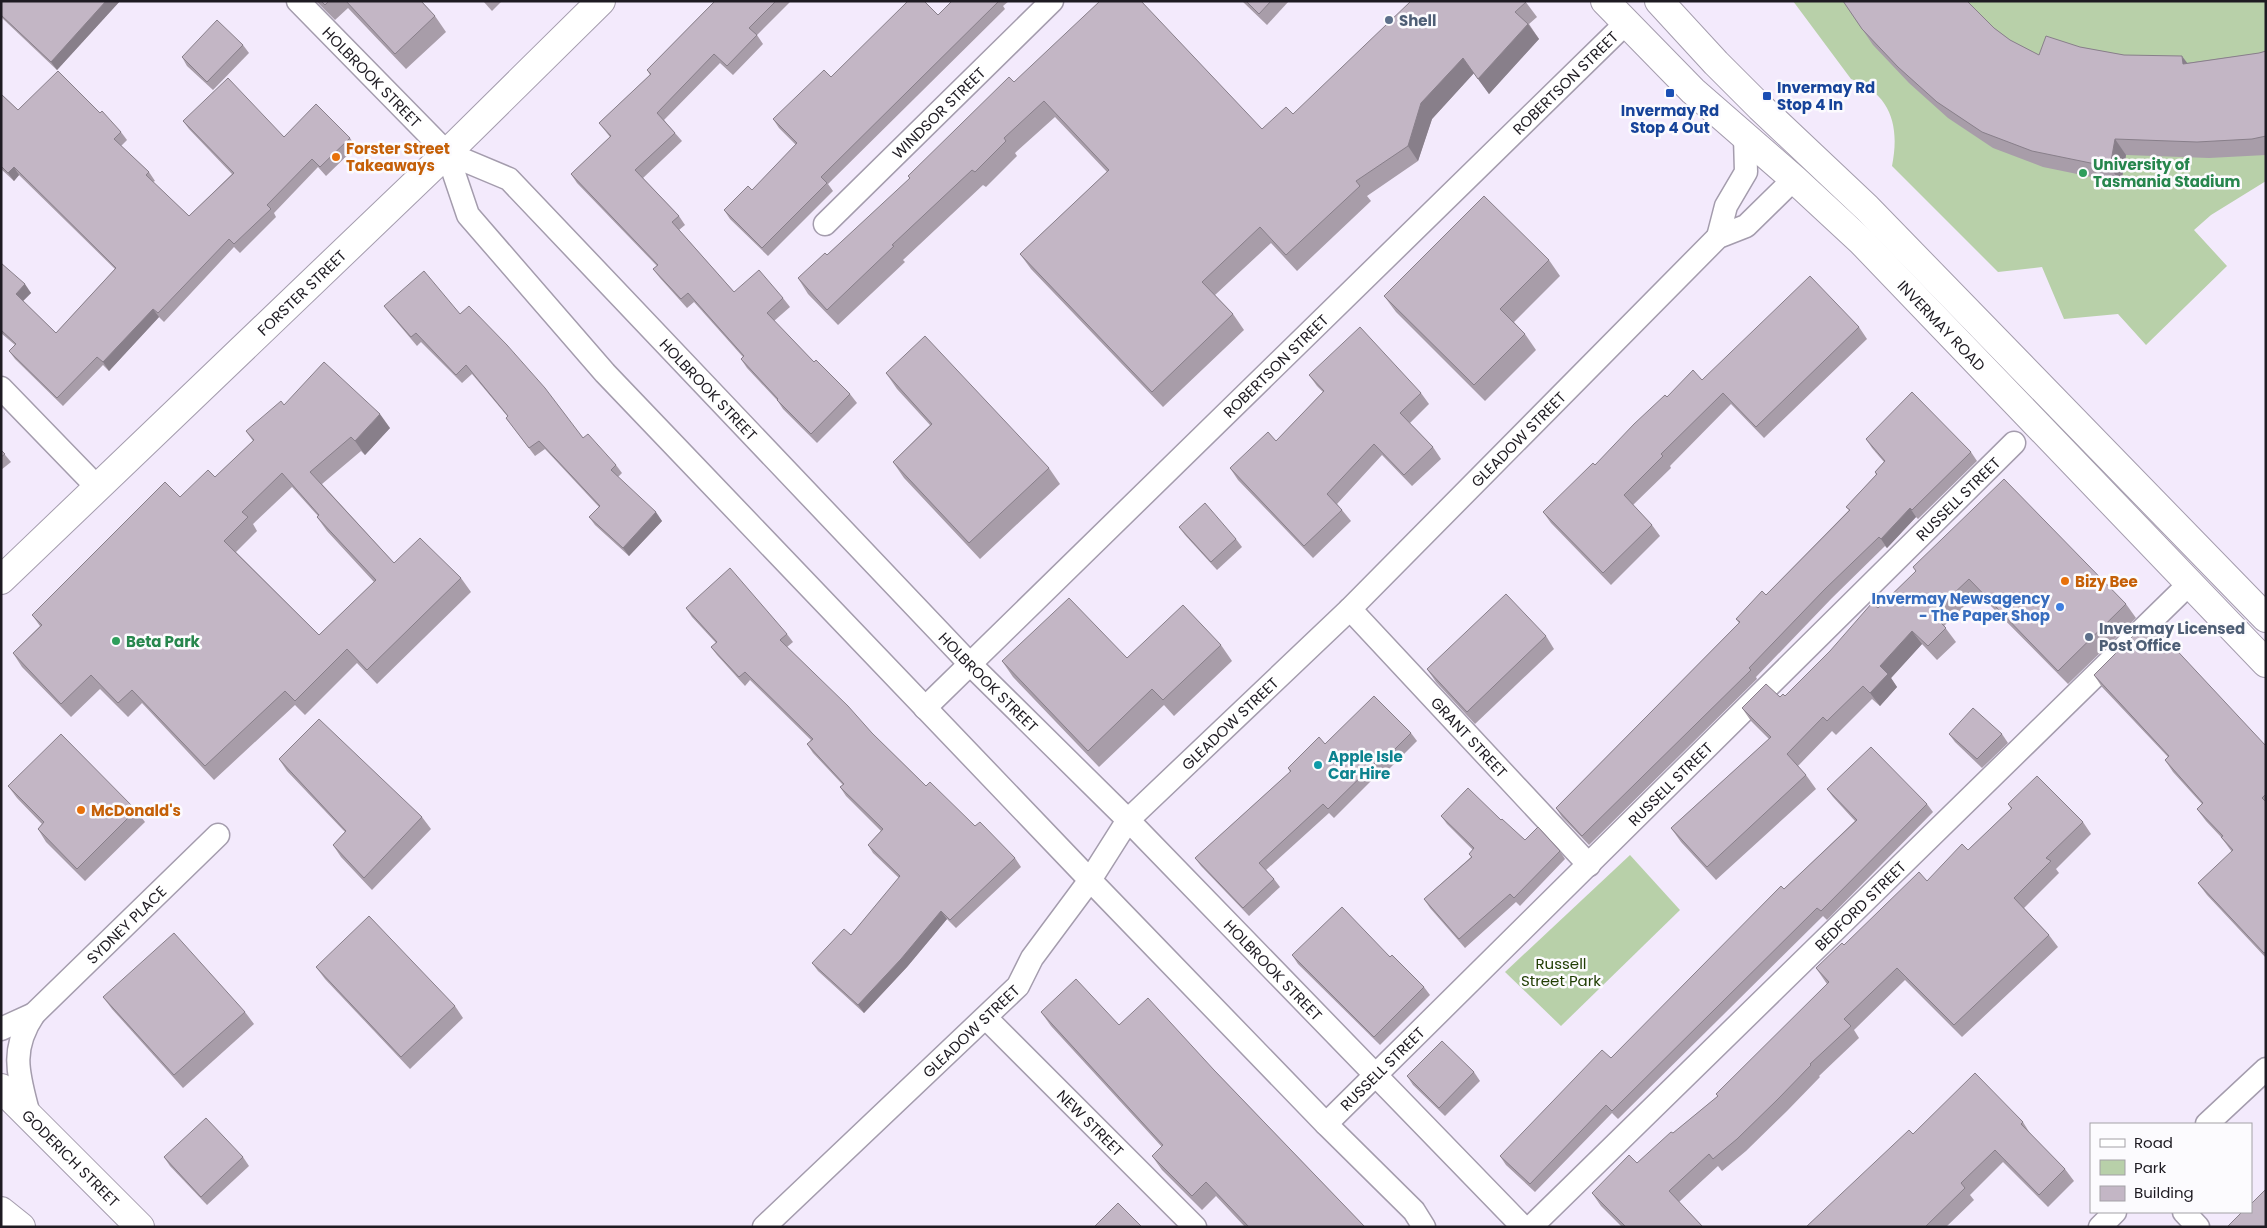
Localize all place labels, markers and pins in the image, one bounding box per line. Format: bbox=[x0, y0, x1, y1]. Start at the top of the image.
place label: Shell bbox=[1399, 10, 1436, 31]
marker: Shell bbox=[1383, 14, 1395, 26]
place label: Invermay Rd Stop 4 In bbox=[1777, 77, 1875, 115]
marker: Invermay Rd Stop 4 Out bbox=[1664, 87, 1676, 99]
marker: Invermay Rd Stop 4 In bbox=[1761, 90, 1773, 102]
place label: Invermay Rd Stop 4 Out bbox=[1621, 100, 1719, 138]
place label: Forster Street Takeaways bbox=[346, 138, 450, 176]
marker: Forster Street Takeaways bbox=[330, 151, 342, 163]
place label: University of Tasmania Stadium bbox=[2093, 154, 2241, 192]
marker: University of Tasmania Stadium bbox=[2077, 167, 2089, 179]
place label: Bizy Bee bbox=[2075, 571, 2138, 592]
marker: Bizy Bee bbox=[2059, 575, 2071, 587]
place label: Invermay Newsagency - The Paper Shop bbox=[1872, 588, 2051, 626]
marker: Invermay Newsagency - The Paper Shop bbox=[2054, 601, 2066, 613]
place label: Invermay Licensed Post Office bbox=[2099, 618, 2245, 656]
place label: Beta Park bbox=[126, 631, 201, 652]
marker: Invermay Licensed Post Office bbox=[2083, 631, 2095, 643]
marker: Beta Park bbox=[110, 635, 122, 647]
place label: Apple Isle Car Hire bbox=[1328, 746, 1403, 784]
marker: Apple Isle Car Hire bbox=[1312, 759, 1324, 771]
place label: McDonald's bbox=[91, 800, 181, 821]
marker: McDonald's bbox=[75, 804, 87, 816]

